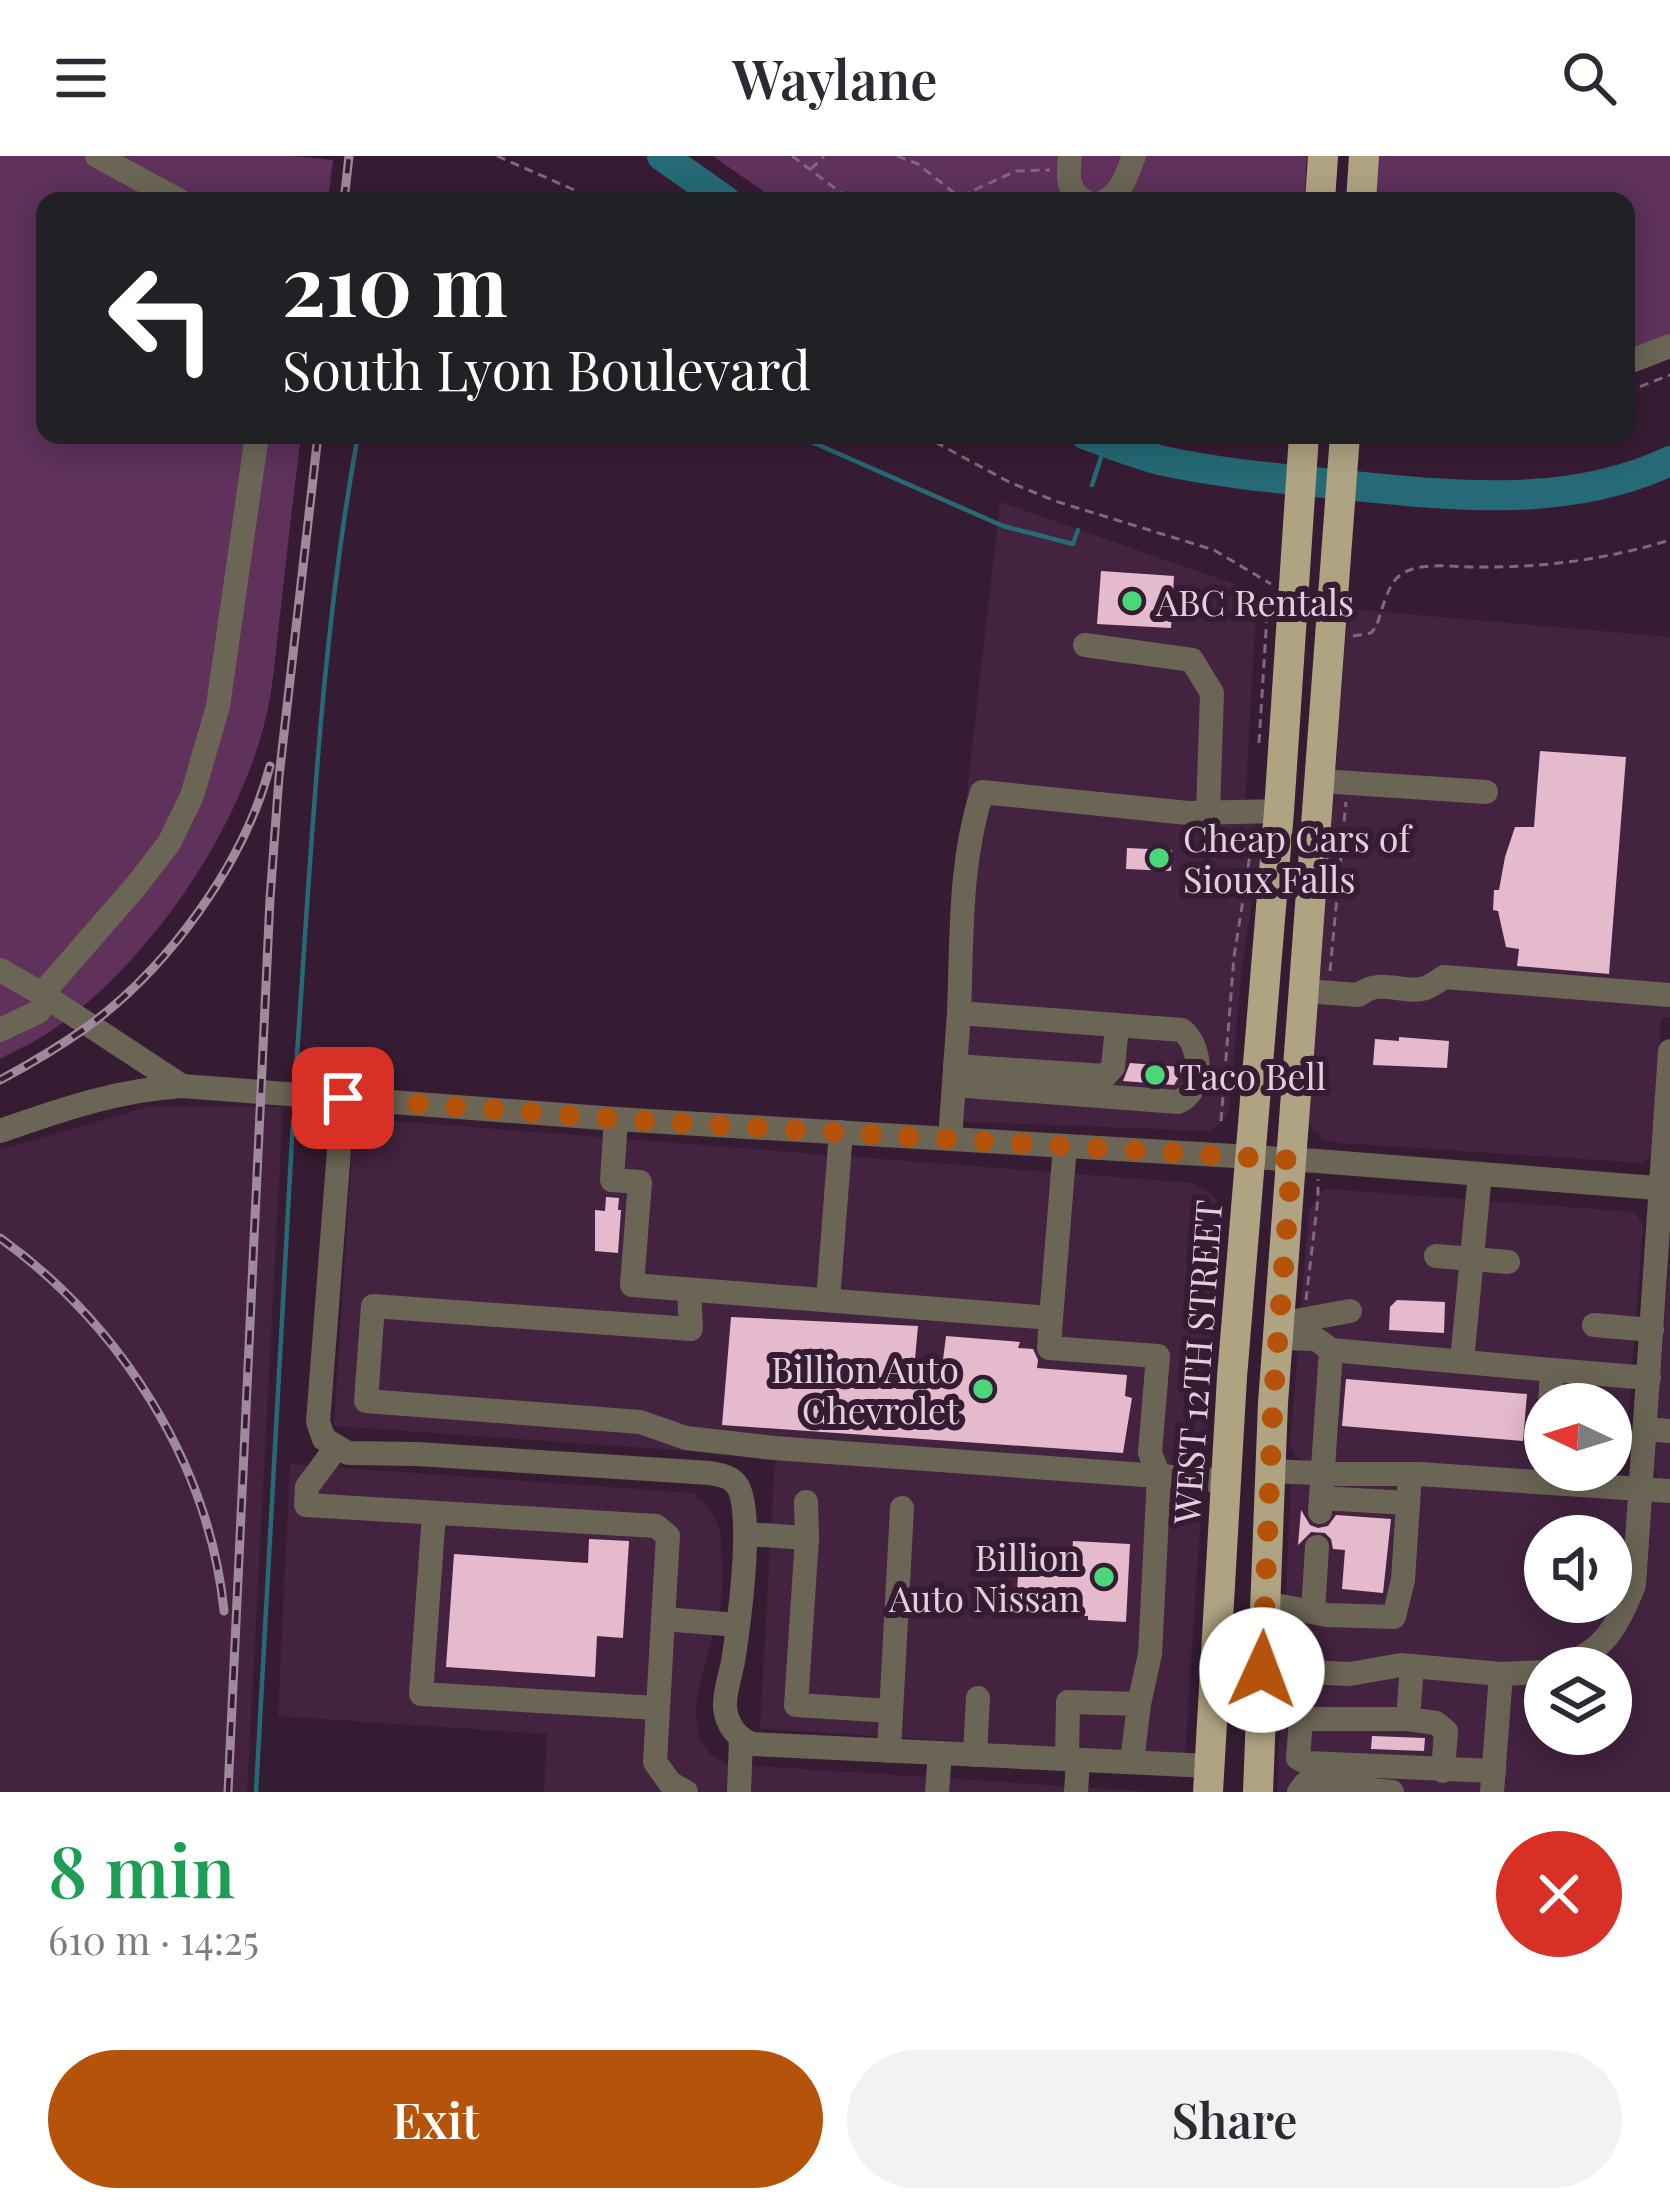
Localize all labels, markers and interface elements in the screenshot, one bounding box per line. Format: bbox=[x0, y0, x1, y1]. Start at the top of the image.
text: Waylane bbox=[732, 42, 938, 114]
icon: menu bbox=[48, 45, 114, 111]
icon: search bbox=[1556, 45, 1622, 111]
text: 210 m bbox=[282, 226, 508, 338]
icon: left bbox=[84, 240, 240, 396]
text: South Lyon Boulevard bbox=[282, 333, 811, 405]
place label: ABC Rentals bbox=[1155, 577, 1354, 625]
marker: ABC Rentals bbox=[1119, 588, 1145, 614]
place label: Cheap Cars of Sioux Falls bbox=[1183, 813, 1413, 902]
marker: Cheap Cars of Sioux Falls bbox=[1146, 845, 1172, 871]
pin bbox=[292, 1047, 394, 1149]
place label: Taco Bell bbox=[1179, 1051, 1326, 1099]
marker: Taco Bell bbox=[1142, 1062, 1168, 1088]
icon: arrive bbox=[310, 1065, 376, 1131]
street label: WEST 12TH STREET bbox=[1161, 1198, 1231, 1527]
place label: Billion Auto Chevrolet bbox=[771, 1344, 960, 1433]
marker: Billion Auto Chevrolet bbox=[970, 1376, 996, 1402]
north arrow bbox=[1524, 1383, 1632, 1491]
map controls bbox=[1524, 1383, 1632, 1755]
button: sound bbox=[1524, 1515, 1632, 1623]
place label: Billion Auto Nissan bbox=[888, 1532, 1080, 1621]
marker: Billion Auto Nissan bbox=[1091, 1564, 1117, 1590]
position arrow bbox=[1199, 1607, 1325, 1733]
button: layers bbox=[1524, 1647, 1632, 1755]
text: 8 min bbox=[48, 1820, 235, 1916]
button: close bbox=[1496, 1831, 1622, 1957]
text: 610 m · 14:25 bbox=[48, 1913, 259, 1965]
button: Exit bbox=[48, 2050, 823, 2188]
button: Share bbox=[847, 2050, 1622, 2188]

